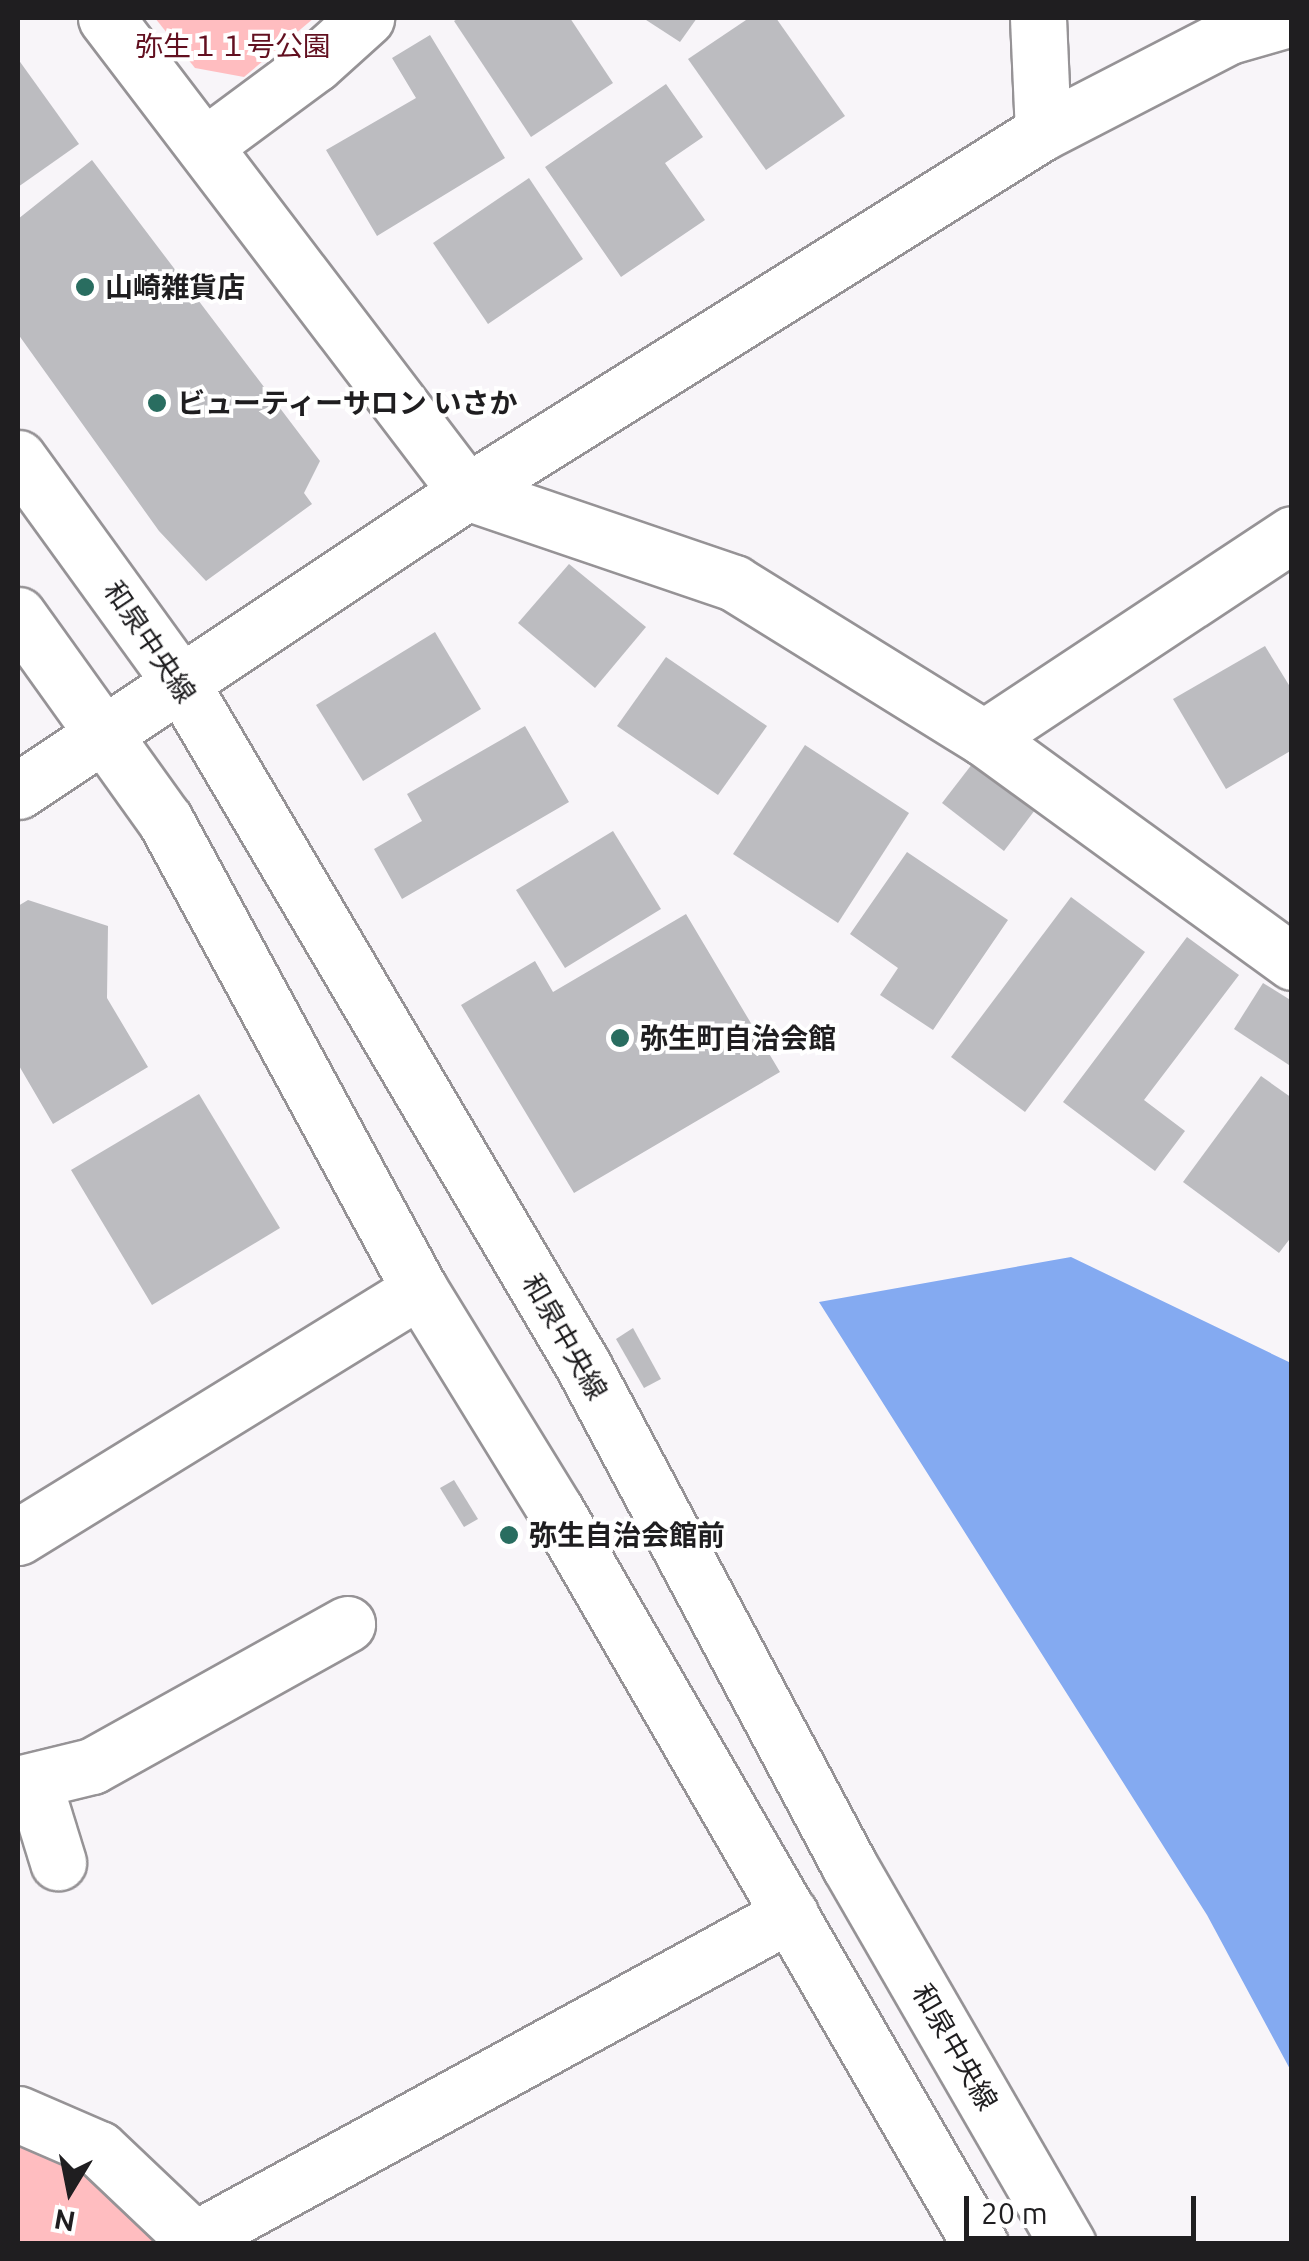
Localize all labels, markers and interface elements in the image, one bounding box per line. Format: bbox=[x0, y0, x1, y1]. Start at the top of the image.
park label: 弥生１１号公園 bbox=[135, 29, 331, 63]
place label: 山崎雑貨店 bbox=[105, 270, 245, 304]
marker: 山崎雑貨店 bbox=[74, 276, 96, 298]
place label: ビューティーサロン いさか bbox=[177, 386, 520, 420]
marker: ビューティーサロン いさか bbox=[146, 392, 168, 414]
street label: 和泉中央線 bbox=[97, 575, 203, 709]
place label: 弥生町自治会館 bbox=[640, 1021, 836, 1055]
marker: 弥生町自治会館 bbox=[609, 1027, 631, 1049]
street label: 和泉中央線 bbox=[515, 1268, 615, 1406]
place label: 弥生自治会館前 bbox=[529, 1518, 725, 1552]
marker: 弥生自治会館前 bbox=[498, 1524, 520, 1546]
street label: 和泉中央線 bbox=[905, 1978, 1005, 2116]
north arrow bbox=[20, 2141, 120, 2241]
scale bar bbox=[969, 2176, 1202, 2238]
text: 20 m bbox=[981, 2196, 1048, 2230]
text: N bbox=[52, 2204, 78, 2238]

